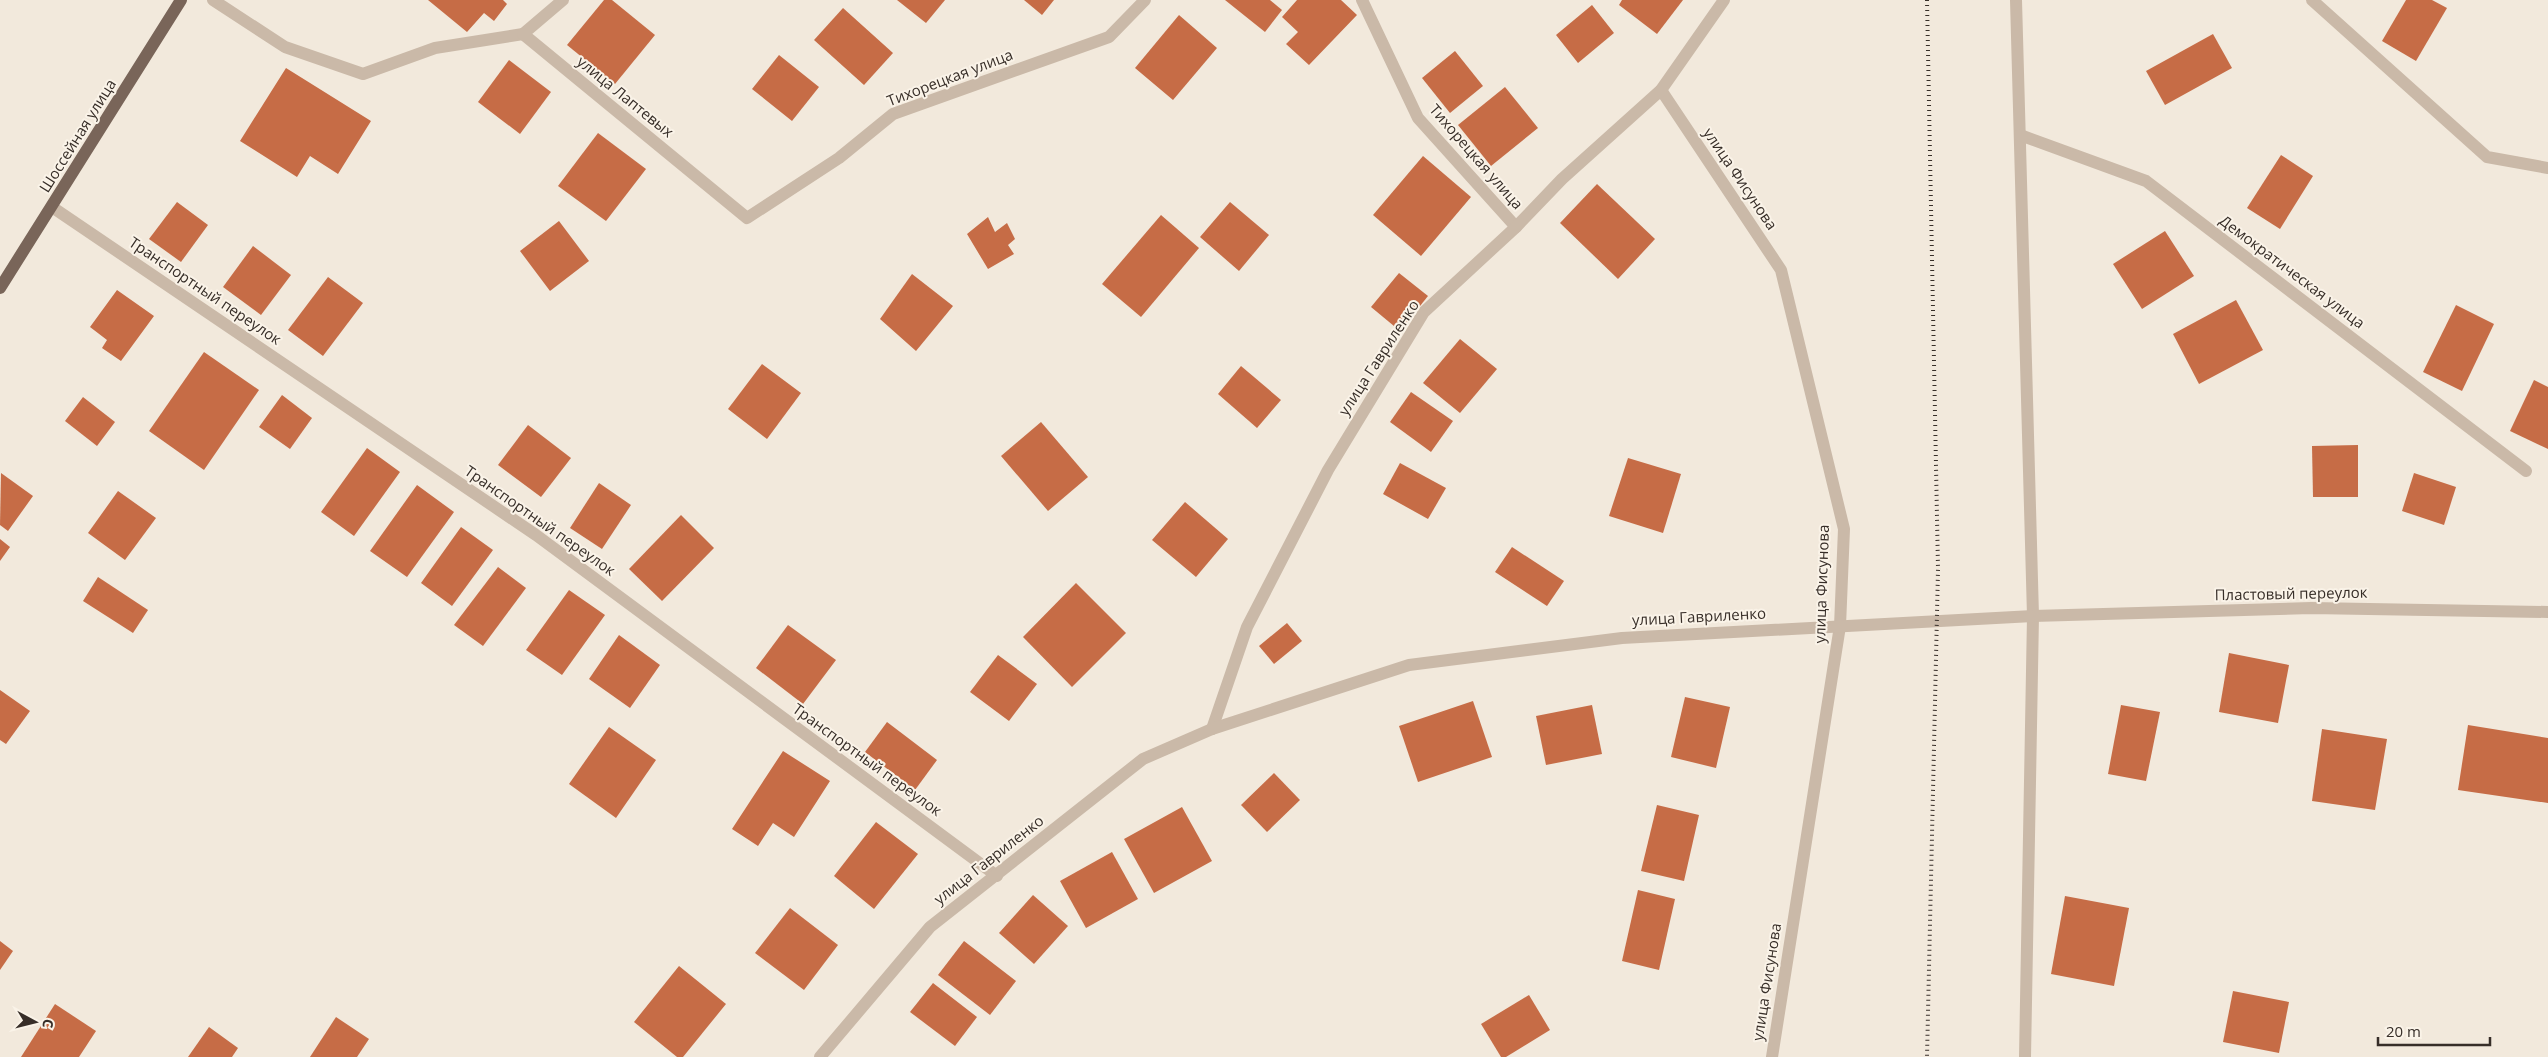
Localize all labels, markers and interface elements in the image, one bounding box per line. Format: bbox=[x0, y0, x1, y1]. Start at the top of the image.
street label: Тихорецкая улица bbox=[884, 44, 1015, 110]
street label: улица Лаптевых bbox=[573, 51, 678, 141]
street label: Шоссейная улица bbox=[34, 75, 120, 196]
street label: Тихорецкая улица bbox=[1425, 99, 1528, 213]
street label: улица Фисунова bbox=[1699, 124, 1782, 233]
street label: Демократическая улица bbox=[2216, 210, 2369, 332]
street label: Транспортный переулок bbox=[125, 232, 286, 349]
street label: улица Гавриленко bbox=[1333, 296, 1423, 419]
street label: Транспортный переулок bbox=[461, 460, 620, 580]
street label: улица Фисунова bbox=[1809, 524, 1833, 644]
street label: Пластовый переулок bbox=[2214, 582, 2368, 604]
street label: улица Гавриленко bbox=[1632, 603, 1766, 629]
street label: Транспортный переулок bbox=[789, 698, 946, 820]
street label: улица Гавриленко bbox=[929, 810, 1047, 908]
street label: улица Фисунова bbox=[1747, 922, 1785, 1042]
north arrow bbox=[10, 997, 60, 1047]
scale bar bbox=[2378, 1014, 2490, 1046]
text: С bbox=[38, 1018, 58, 1029]
text: 20 m bbox=[2386, 1021, 2421, 1041]

